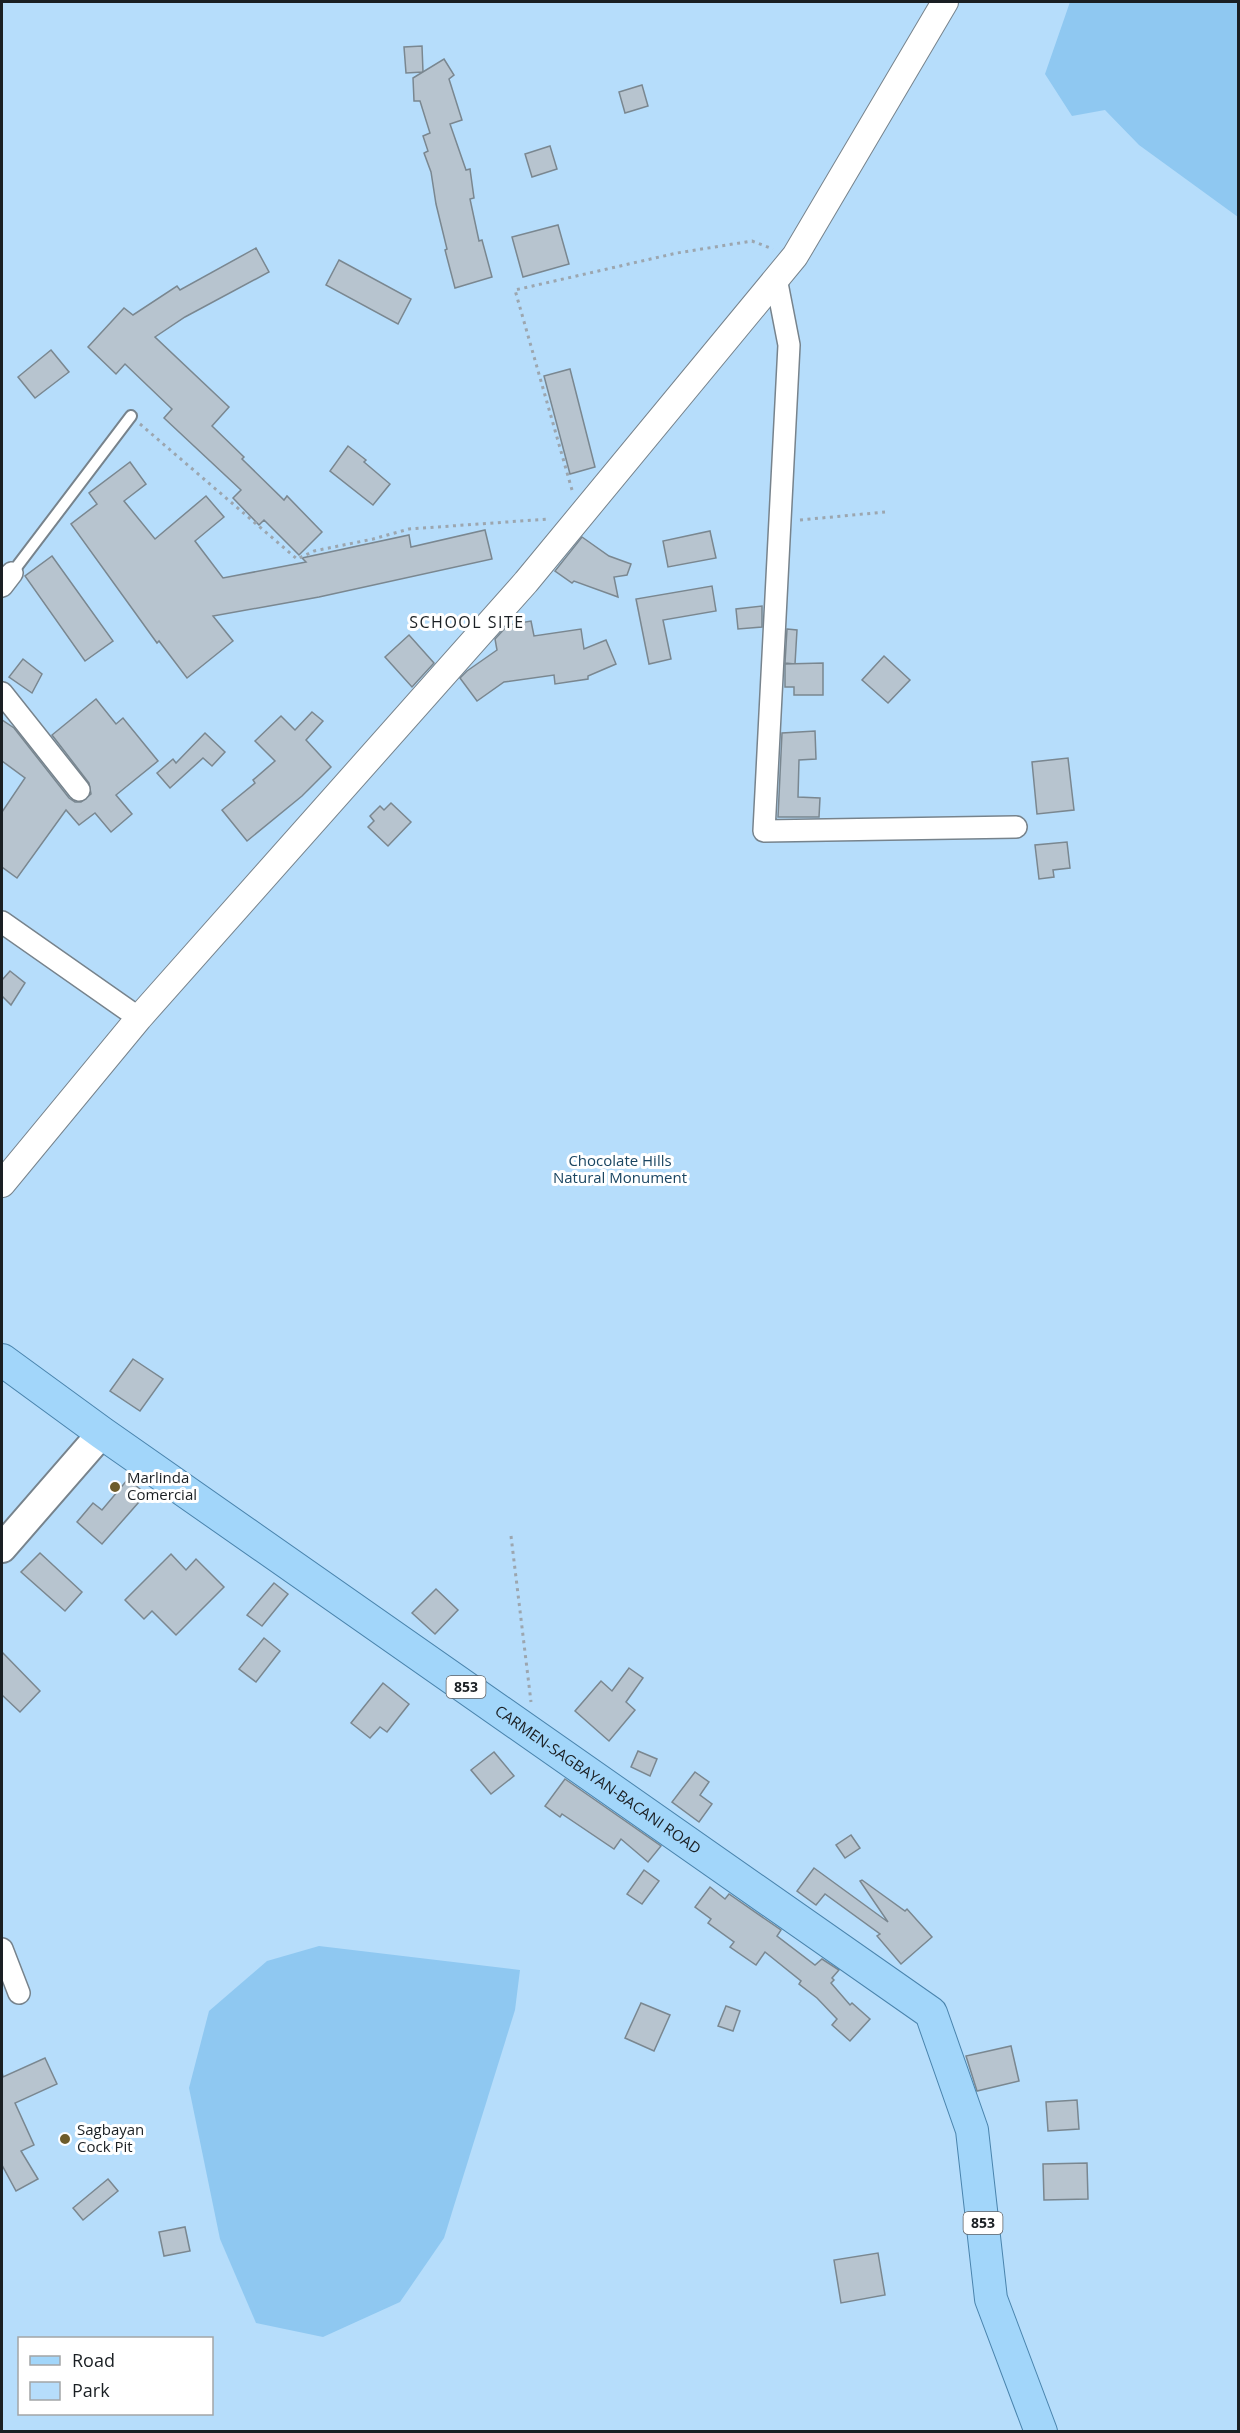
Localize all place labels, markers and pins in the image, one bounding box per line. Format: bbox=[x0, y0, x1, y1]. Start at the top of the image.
place label: Marlinda Comercial bbox=[127, 1467, 197, 1504]
marker: Marlinda Comercial bbox=[108, 1480, 122, 1494]
place label: Sagbayan Cock Pit bbox=[77, 2119, 144, 2156]
marker: Sagbayan Cock Pit bbox=[58, 2132, 72, 2146]

